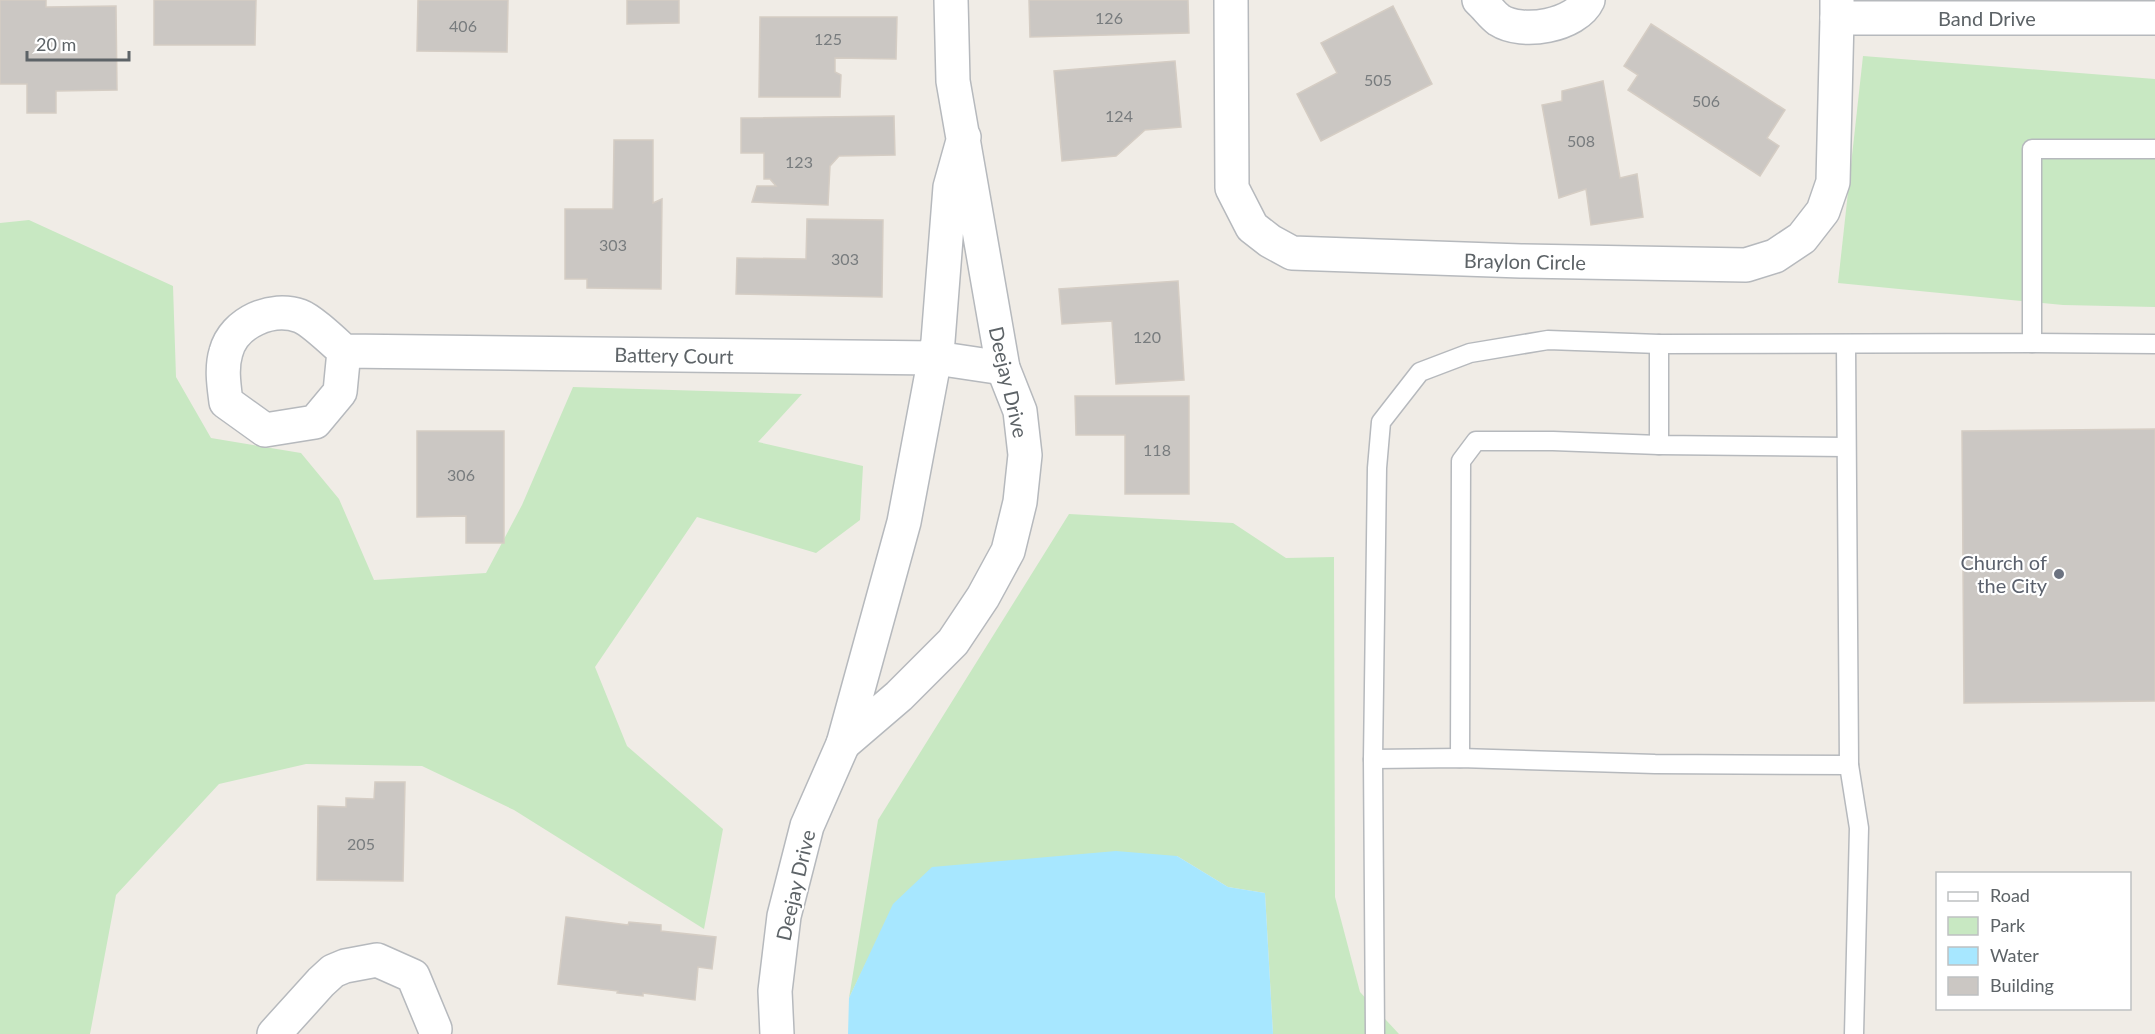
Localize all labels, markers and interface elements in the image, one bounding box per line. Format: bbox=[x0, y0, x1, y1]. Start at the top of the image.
street label: Band Drive bbox=[1938, 6, 2036, 30]
house number: 126 bbox=[1095, 8, 1123, 27]
house number: 406 bbox=[449, 16, 477, 35]
scale bar bbox=[27, 24, 129, 62]
house number: 125 bbox=[814, 29, 842, 48]
text: 20 m bbox=[36, 33, 76, 55]
house number: 505 bbox=[1364, 70, 1392, 89]
house number: 506 bbox=[1692, 91, 1720, 110]
house number: 124 bbox=[1105, 106, 1133, 125]
house number: 508 bbox=[1567, 131, 1595, 150]
house number: 123 bbox=[785, 152, 813, 171]
house number: 303 bbox=[599, 235, 627, 254]
street label: Braylon Circle bbox=[1464, 248, 1586, 274]
house number: 303 bbox=[831, 249, 859, 268]
street label: Deejay Drive bbox=[985, 324, 1033, 440]
house number: 120 bbox=[1133, 327, 1161, 346]
street label: Battery Court bbox=[614, 342, 734, 368]
house number: 118 bbox=[1143, 440, 1171, 459]
house number: 306 bbox=[447, 465, 475, 484]
place label: Church of the City bbox=[1961, 550, 2048, 597]
marker: Church of the City bbox=[2052, 567, 2066, 581]
street label: Deejay Drive bbox=[771, 827, 819, 943]
house number: 205 bbox=[347, 834, 375, 853]
legend bbox=[1936, 872, 2131, 1010]
text: Road bbox=[1990, 884, 2030, 906]
text: Park bbox=[1990, 914, 2026, 936]
text: Water bbox=[1990, 944, 2039, 966]
text: Building bbox=[1990, 974, 2054, 996]

